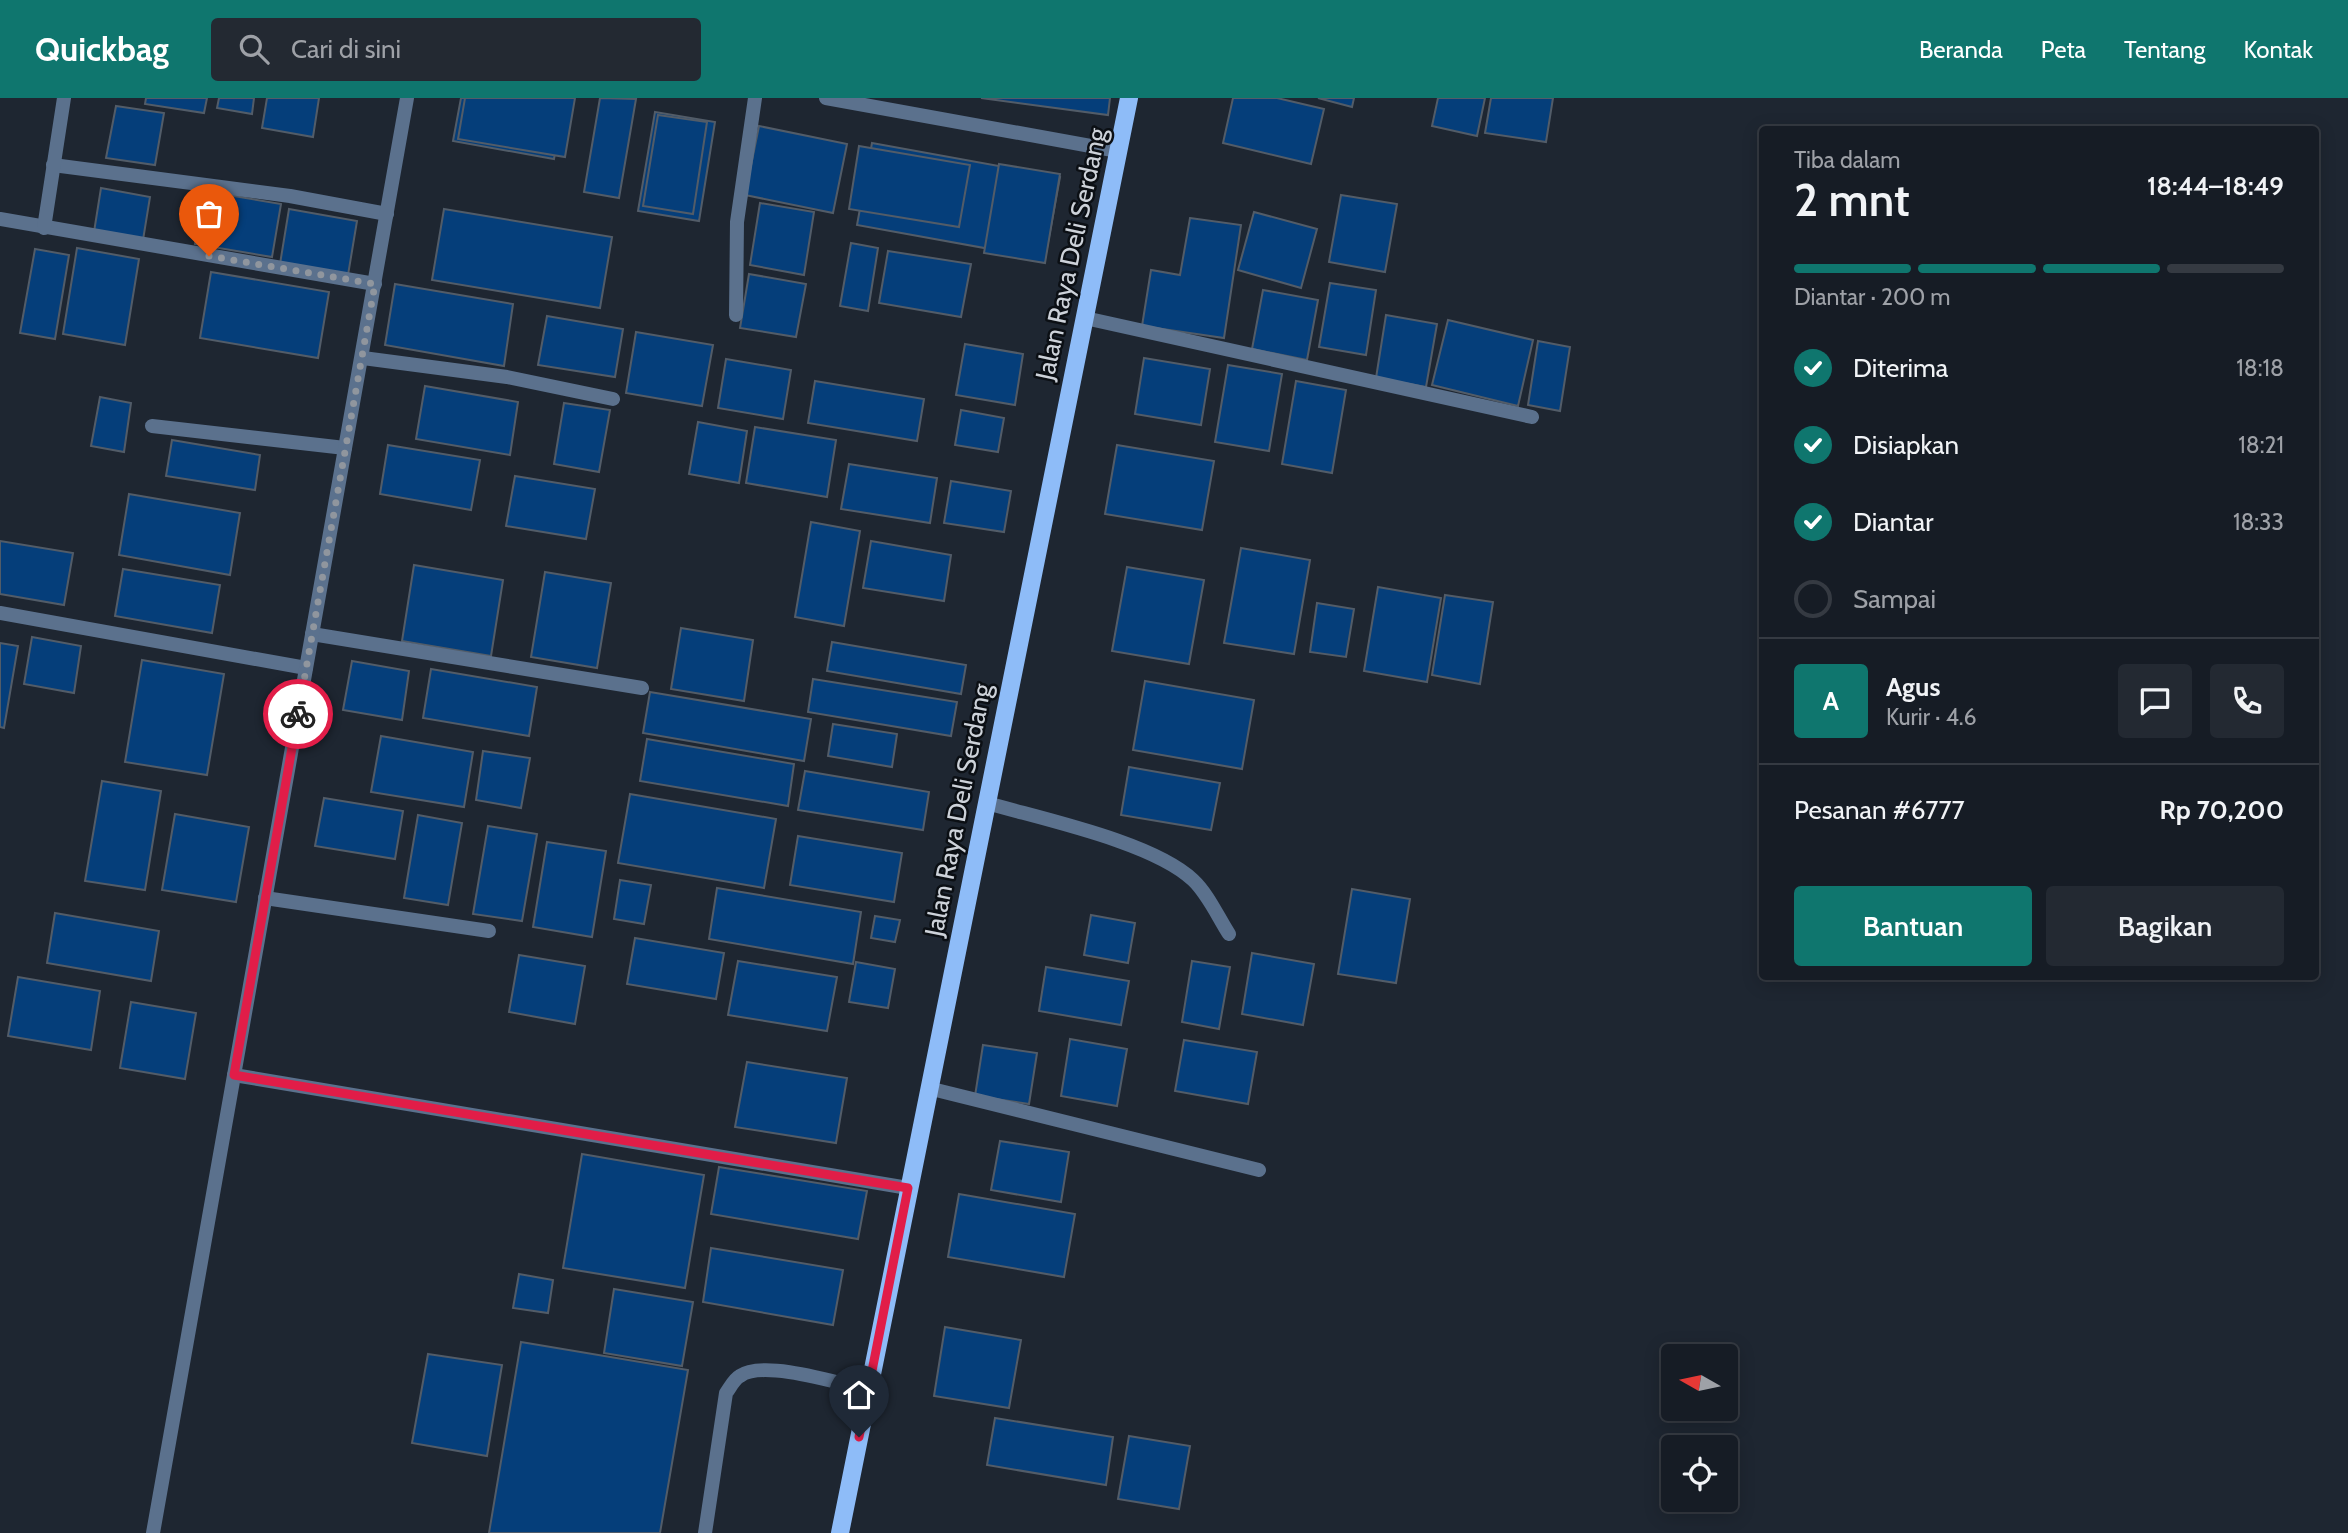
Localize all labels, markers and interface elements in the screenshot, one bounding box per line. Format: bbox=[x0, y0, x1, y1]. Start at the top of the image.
search box bbox=[211, 18, 701, 81]
text: Quickbag bbox=[35, 29, 169, 69]
icon: search bbox=[235, 30, 273, 68]
text: Cari di sini bbox=[291, 33, 401, 65]
text: Beranda bbox=[1919, 35, 2003, 64]
text: Peta bbox=[2041, 35, 2086, 64]
text: Tentang bbox=[2124, 35, 2205, 64]
text: Kontak bbox=[2243, 35, 2313, 64]
street label: Jalan Raya Deli Serdang bbox=[1028, 124, 1114, 384]
text: Tiba dalam bbox=[1794, 146, 1900, 174]
text: 18:44–18:49 bbox=[2147, 170, 2284, 202]
text: 2 mnt bbox=[1794, 172, 1910, 228]
pin bbox=[179, 184, 239, 256]
icon: bag bbox=[190, 195, 228, 233]
text: Diantar · 200 m bbox=[1794, 283, 1951, 311]
icon: check bbox=[1794, 349, 1832, 387]
text: Diterima bbox=[1853, 352, 1948, 384]
text: 18:18 bbox=[2236, 354, 2284, 382]
icon: check bbox=[1794, 426, 1832, 464]
text: Disiapkan bbox=[1853, 429, 1959, 461]
text: 18:21 bbox=[2238, 431, 2284, 459]
icon: check bbox=[1794, 503, 1832, 541]
text: Diantar bbox=[1853, 506, 1934, 538]
text: 18:33 bbox=[2233, 508, 2284, 536]
text: Sampai bbox=[1853, 583, 1936, 615]
button: chat bbox=[2118, 664, 2192, 738]
button: phone bbox=[2210, 664, 2284, 738]
text: Agus bbox=[1886, 671, 1940, 703]
courier bbox=[263, 679, 333, 749]
street label: Jalan Raya Deli Serdang bbox=[918, 680, 998, 940]
text: A bbox=[1823, 685, 1839, 717]
icon: bike bbox=[279, 695, 317, 733]
text: Kurir · 4.6 bbox=[1886, 703, 1977, 731]
text: Pesanan #6777 bbox=[1794, 794, 1965, 826]
text: Rp 70,200 bbox=[2160, 794, 2284, 826]
button: Bantuan bbox=[1794, 886, 2032, 966]
button: Bagikan bbox=[2046, 886, 2284, 966]
north arrow bbox=[1661, 1344, 1738, 1421]
map controls bbox=[1661, 1344, 1738, 1512]
pin bbox=[829, 1365, 889, 1437]
icon: home bbox=[840, 1376, 878, 1414]
button: locate bbox=[1661, 1435, 1738, 1512]

